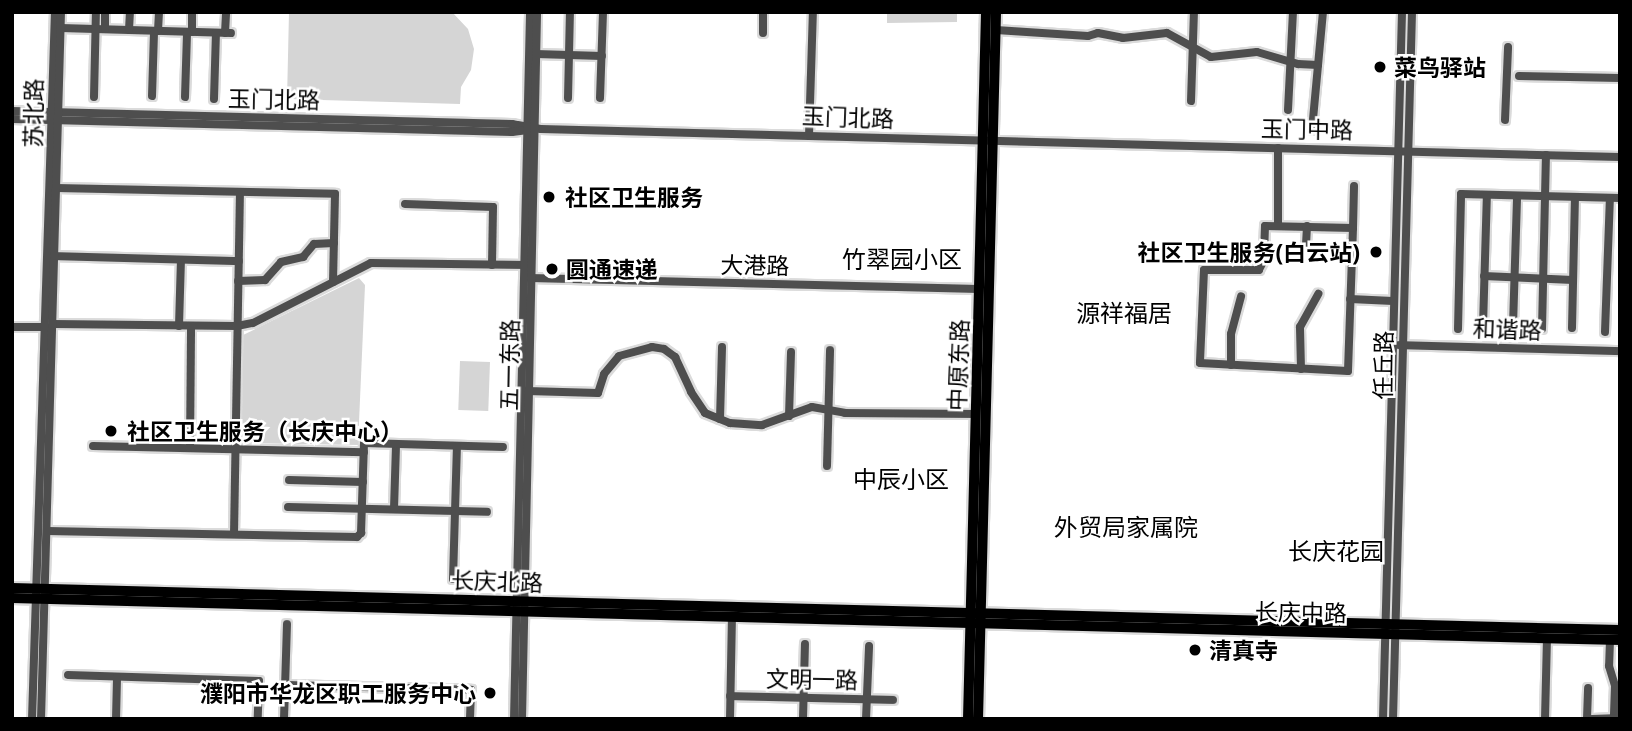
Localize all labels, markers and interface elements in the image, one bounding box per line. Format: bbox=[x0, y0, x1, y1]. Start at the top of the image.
place label: 菜鸟驿站 bbox=[1394, 53, 1486, 81]
marker: 菜鸟驿站 bbox=[1372, 59, 1388, 75]
street label: 苏北路 bbox=[19, 78, 47, 148]
street label: 玉门北路 bbox=[228, 84, 320, 114]
street label: 玉门北路 bbox=[802, 102, 894, 132]
street label: 玉门中路 bbox=[1261, 114, 1353, 144]
place label: 社区卫生服务 bbox=[565, 183, 703, 211]
marker: 社区卫生服务 bbox=[539, 187, 559, 207]
place label: 社区卫生服务(白云站) bbox=[1137, 238, 1360, 266]
marker: 社区卫生服务(白云站) bbox=[1366, 242, 1386, 262]
district label: 竹翠园小区 bbox=[842, 245, 962, 273]
street label: 大港路 bbox=[720, 251, 790, 279]
place label: 圆通速递 bbox=[566, 255, 658, 283]
marker: 圆通速递 bbox=[544, 261, 560, 277]
district label: 源祥福居 bbox=[1076, 299, 1172, 327]
street label: 和谐路 bbox=[1472, 314, 1542, 344]
street label: 五一东路 bbox=[494, 319, 524, 411]
street label: 中原东路 bbox=[943, 319, 973, 411]
street label: 任丘路 bbox=[1369, 330, 1397, 400]
place label: 社区卫生服务（长庆中心） bbox=[127, 417, 403, 445]
marker: 社区卫生服务（长庆中心） bbox=[101, 421, 121, 441]
district label: 中辰小区 bbox=[853, 465, 949, 493]
district label: 外贸局家属院 bbox=[1054, 513, 1198, 541]
district label: 长庆花园 bbox=[1288, 537, 1384, 565]
street label: 长庆北路 bbox=[451, 566, 543, 596]
street label: 长庆中路 bbox=[1255, 597, 1347, 627]
place label: 清真寺 bbox=[1209, 636, 1278, 664]
marker: 清真寺 bbox=[1187, 642, 1203, 658]
street label: 文明一路 bbox=[766, 664, 858, 694]
place label: 濮阳市华龙区职工服务中心 bbox=[200, 679, 476, 707]
marker: 濮阳市华龙区职工服务中心 bbox=[482, 685, 498, 701]

